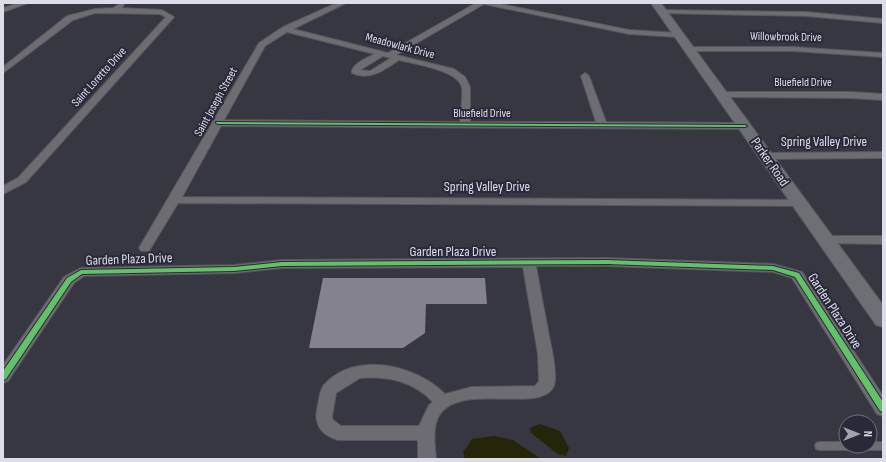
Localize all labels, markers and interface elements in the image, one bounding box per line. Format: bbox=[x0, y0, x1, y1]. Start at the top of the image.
street label: Willowbrook Drive bbox=[750, 29, 822, 45]
street label: Meadowlark Drive bbox=[364, 30, 436, 62]
street label: Saint Loretto Drive bbox=[68, 44, 130, 110]
street label: Saint Joseph Street bbox=[191, 65, 241, 139]
street label: Bluefield Drive bbox=[774, 75, 832, 90]
street label: Bluefield Drive bbox=[453, 106, 511, 121]
street label: Spring Valley Drive bbox=[781, 133, 867, 150]
street label: Parker Road bbox=[747, 134, 793, 190]
street label: Spring Valley Drive bbox=[444, 178, 530, 195]
street label: Garden Plaza Drive bbox=[410, 243, 496, 260]
street label: Garden Plaza Drive bbox=[85, 249, 173, 269]
street label: Garden Plaza Drive bbox=[804, 270, 866, 352]
north arrow bbox=[838, 414, 878, 454]
text: N bbox=[861, 431, 874, 437]

